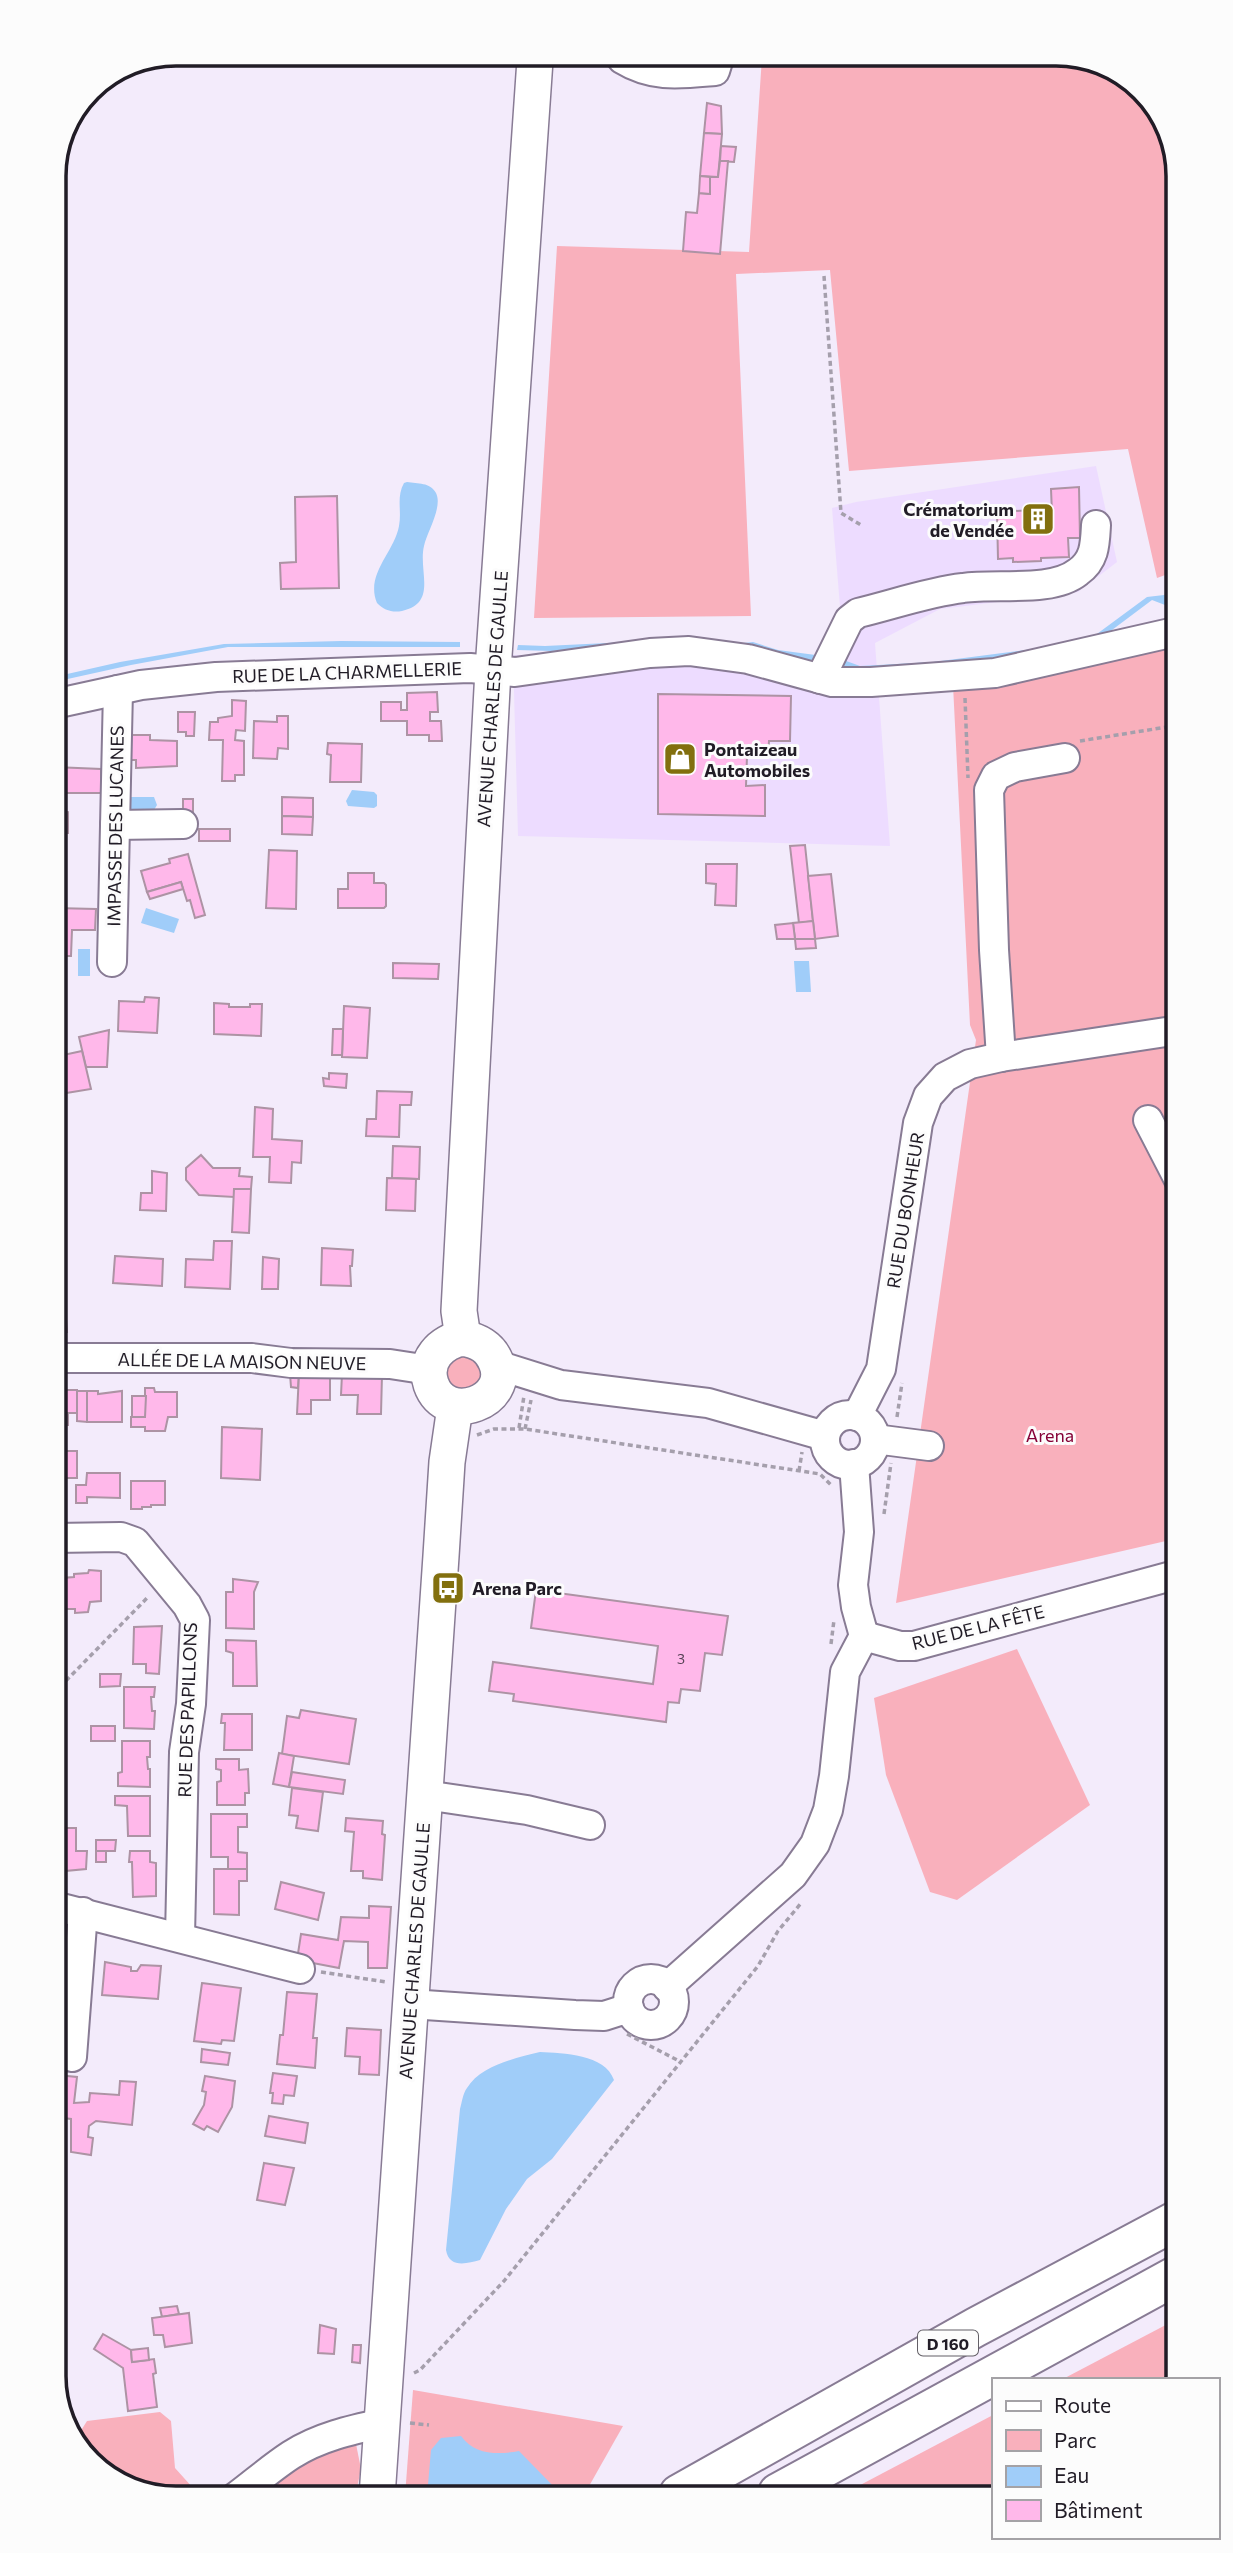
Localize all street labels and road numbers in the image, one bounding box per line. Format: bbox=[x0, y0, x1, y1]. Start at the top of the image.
street label: AVENUE CHARLES DE GAULLE bbox=[472, 570, 512, 828]
street label: RUE DE LA CHARMELLERIE bbox=[232, 657, 462, 687]
street label: IMPASSE DES LUCANES bbox=[102, 725, 128, 927]
street label: RUE DU BONHEUR bbox=[882, 1130, 928, 1290]
street label: ALLÉE DE LA MAISON NEUVE bbox=[117, 1348, 367, 1374]
street label: RUE DE LA FÊTE bbox=[909, 1600, 1047, 1654]
street label: RUE DES PAPILLONS bbox=[173, 1622, 201, 1798]
street label: AVENUE CHARLES DE GAULLE bbox=[394, 1822, 434, 2080]
road number: D 160 bbox=[918, 2330, 978, 2356]

